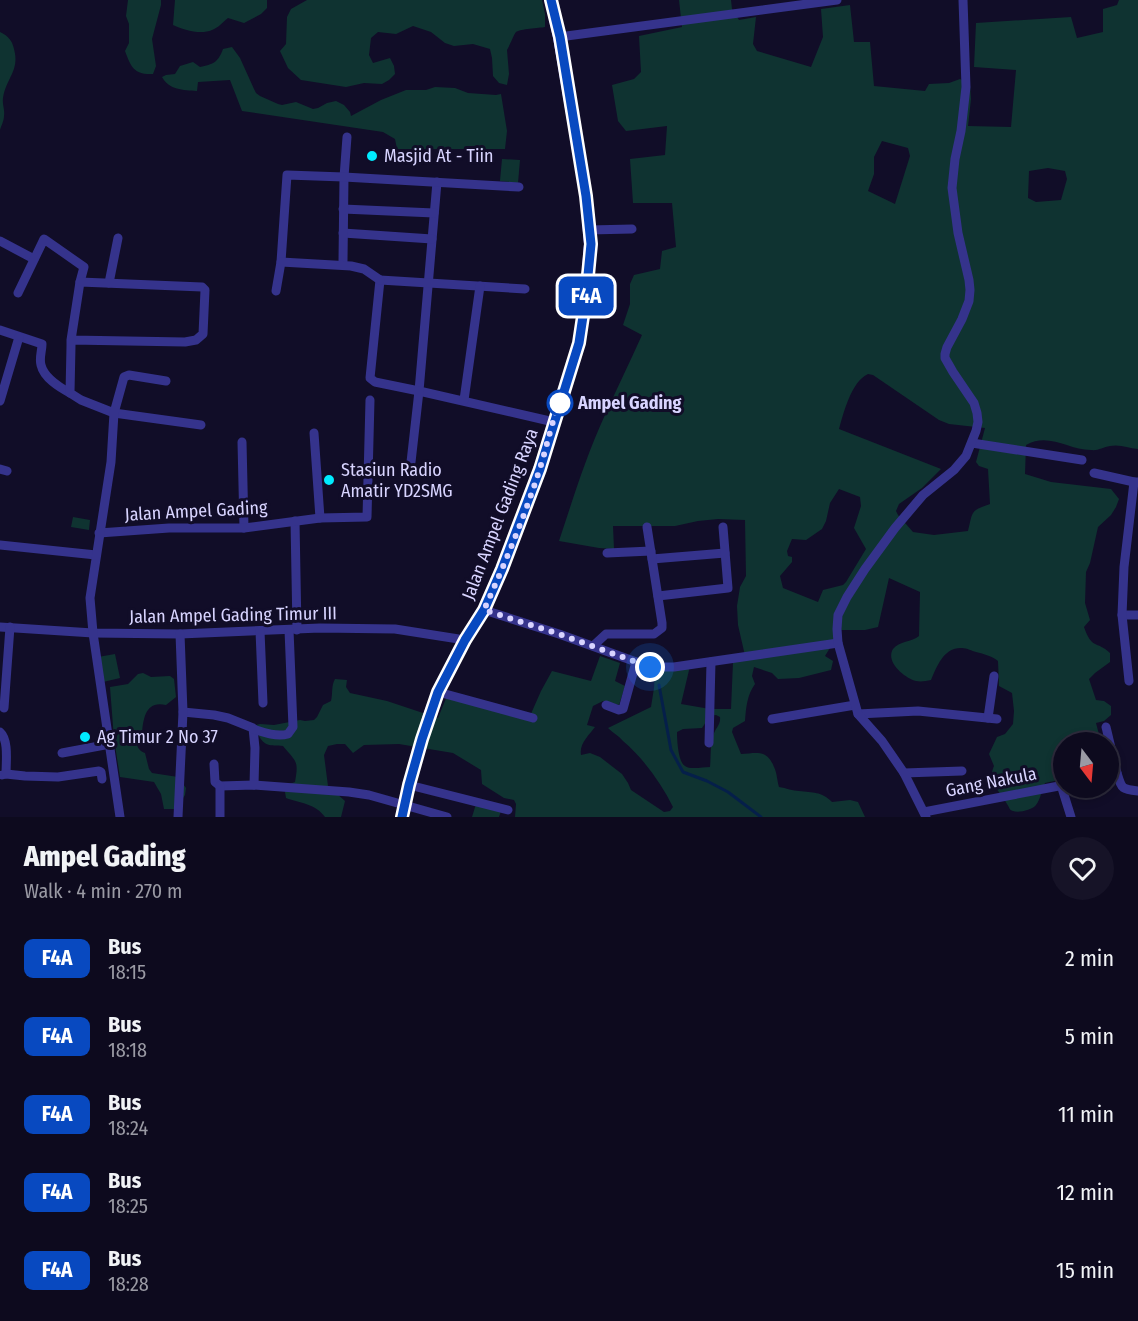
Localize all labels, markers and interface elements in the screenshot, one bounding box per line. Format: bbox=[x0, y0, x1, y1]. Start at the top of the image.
place label: Masjid At - Tiin bbox=[384, 145, 493, 167]
marker: Masjid At - Tiin bbox=[365, 149, 379, 163]
line badge: F4A bbox=[552, 276, 620, 316]
text: F4A bbox=[571, 283, 601, 309]
marker: Ampel Gading bbox=[547, 390, 573, 416]
place label: Ampel Gading bbox=[577, 392, 682, 414]
street label: Jalan Ampel Gading Raya bbox=[457, 425, 543, 603]
place label: Stasiun Radio Amatir YD2SMG bbox=[341, 459, 453, 502]
marker: Stasiun Radio Amatir YD2SMG bbox=[322, 473, 336, 487]
street label: Jalan Ampel Gading bbox=[124, 496, 268, 526]
street label: Jalan Ampel Gading Timur III bbox=[129, 602, 337, 628]
your location bbox=[635, 652, 665, 682]
place label: Ag Timur 2 No 37 bbox=[97, 726, 218, 748]
marker: Ag Timur 2 No 37 bbox=[78, 730, 92, 744]
north arrow bbox=[1053, 732, 1119, 798]
map controls bbox=[1053, 732, 1119, 798]
street label: Gang Nakula bbox=[944, 762, 1039, 802]
button: heart bbox=[1051, 837, 1114, 900]
text: Ampel Gading bbox=[24, 840, 186, 873]
text: Walk · 4 min · 270 m bbox=[24, 879, 182, 903]
text: Bus bbox=[108, 933, 141, 960]
text: F4A bbox=[42, 945, 72, 971]
text: 2 min bbox=[1065, 945, 1114, 972]
text: 18:15 bbox=[108, 960, 146, 984]
text: Bus bbox=[108, 1011, 141, 1038]
text: F4A bbox=[42, 1023, 72, 1049]
text: 5 min bbox=[1065, 1023, 1114, 1050]
text: 18:18 bbox=[108, 1038, 147, 1062]
text: Bus bbox=[108, 1089, 141, 1116]
text: F4A bbox=[42, 1101, 72, 1127]
text: 11 min bbox=[1058, 1101, 1114, 1128]
text: 18:24 bbox=[108, 1116, 148, 1140]
text: Bus bbox=[108, 1167, 141, 1194]
text: F4A bbox=[42, 1179, 72, 1205]
text: 12 min bbox=[1056, 1179, 1114, 1206]
text: 18:25 bbox=[108, 1194, 148, 1218]
text: Bus bbox=[108, 1245, 141, 1272]
text: F4A bbox=[42, 1257, 72, 1283]
text: 15 min bbox=[1056, 1257, 1114, 1284]
text: 18:28 bbox=[108, 1272, 149, 1296]

